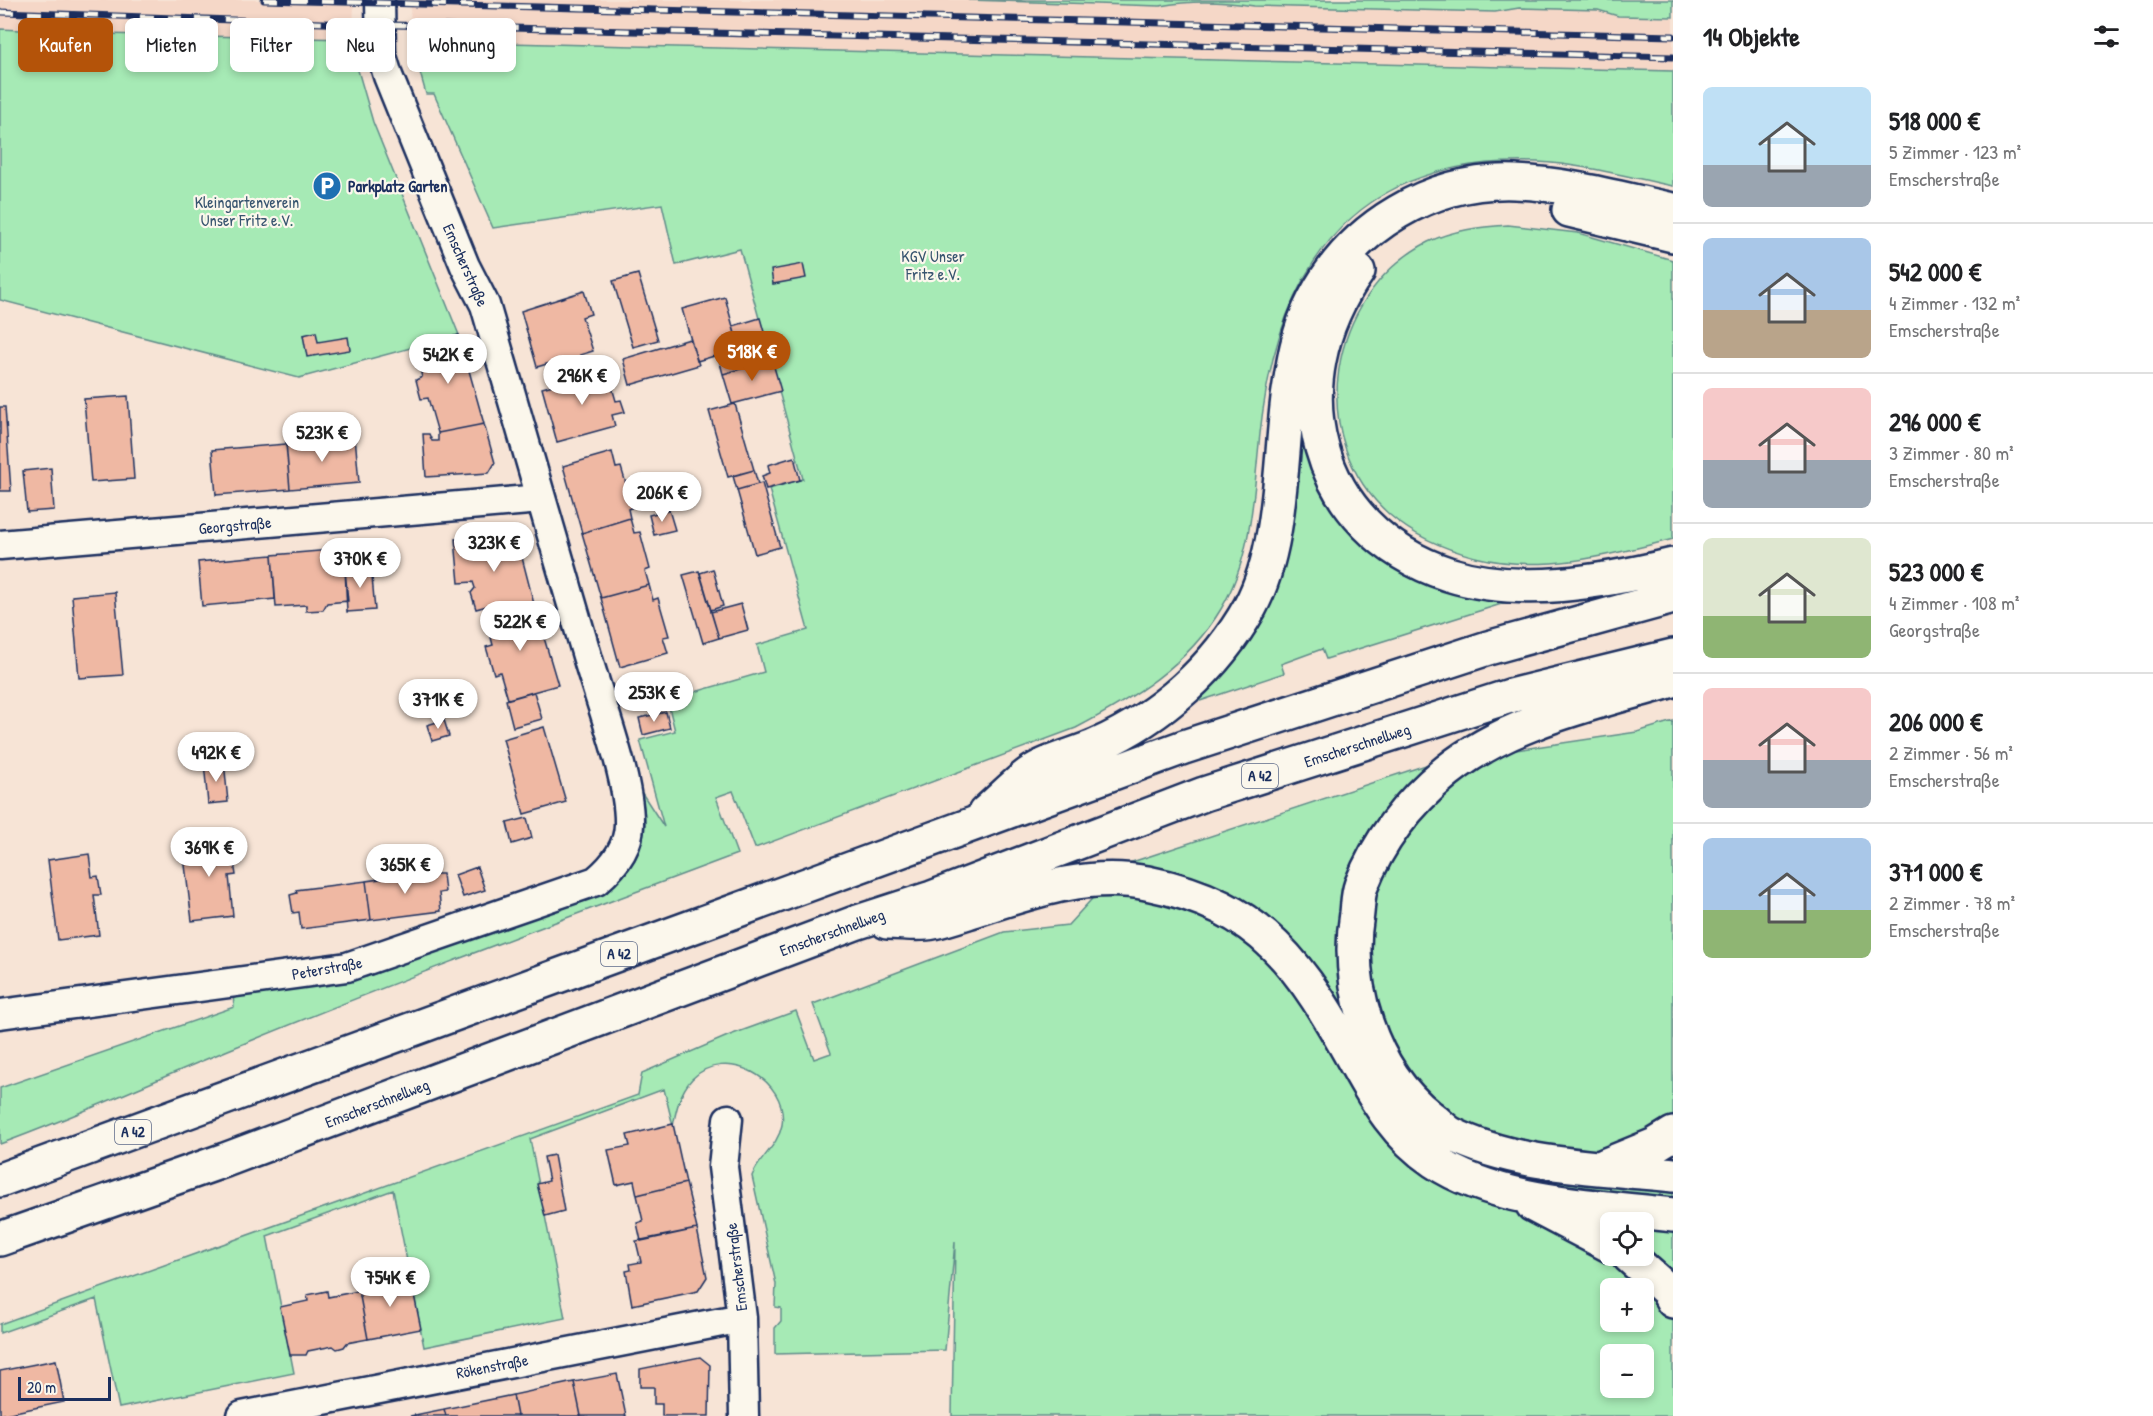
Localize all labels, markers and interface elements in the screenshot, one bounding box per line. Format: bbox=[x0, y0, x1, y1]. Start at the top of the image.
chip: Kaufen bbox=[18, 18, 113, 72]
chip: Mieten bbox=[125, 18, 218, 72]
chip: Filter bbox=[230, 18, 314, 72]
chip: Neu bbox=[326, 18, 395, 72]
chip: Wohnung bbox=[407, 18, 516, 72]
text: 14 Objekte bbox=[1703, 19, 1800, 54]
icon: filters bbox=[2090, 20, 2123, 53]
text: 518 000 € bbox=[1889, 103, 1980, 138]
icon: home bbox=[1751, 111, 1823, 183]
text: 5 Zimmer · 123 m² bbox=[1889, 138, 2021, 165]
text: Emscherstraße bbox=[1889, 165, 2000, 192]
parking icon: Parkplatz Garten bbox=[311, 170, 343, 202]
place label: Parkplatz Garten bbox=[348, 175, 447, 198]
park label: Kleingartenverein Unser Fritz e.V. bbox=[195, 191, 299, 231]
street label: Emscherstraße bbox=[438, 220, 494, 310]
park label: KGV Unser Fritz e.V. bbox=[901, 245, 965, 285]
text: 542 000 € bbox=[1889, 254, 1981, 289]
icon: home bbox=[1751, 262, 1823, 334]
text: 4 Zimmer · 132 m² bbox=[1889, 289, 2020, 316]
text: Emscherstraße bbox=[1889, 316, 2000, 343]
pin: 518K € bbox=[703, 331, 801, 382]
pin: 542K € bbox=[399, 334, 497, 385]
text: 518K € bbox=[727, 337, 777, 364]
text: 542K € bbox=[423, 340, 473, 367]
pin: 296K € bbox=[533, 355, 631, 406]
text: 296K € bbox=[557, 361, 607, 388]
text: 296 000 € bbox=[1889, 404, 1981, 439]
pin: 523K € bbox=[273, 412, 371, 463]
icon: home bbox=[1751, 412, 1823, 484]
text: 523K € bbox=[296, 418, 348, 445]
text: 3 Zimmer · 80 m² bbox=[1889, 439, 2014, 466]
text: Emscherstraße bbox=[1889, 466, 2000, 493]
pin: 206K € bbox=[613, 472, 711, 523]
text: 206K € bbox=[637, 478, 687, 505]
street label: Georgstraße bbox=[198, 511, 273, 539]
pin: 323K € bbox=[445, 522, 543, 573]
text: 323K € bbox=[468, 528, 520, 555]
pin: 370K € bbox=[311, 538, 409, 589]
text: 370K € bbox=[334, 544, 386, 571]
text: 523 000 € bbox=[1889, 554, 1983, 589]
icon: home bbox=[1751, 562, 1823, 634]
text: 4 Zimmer · 108 m² bbox=[1889, 589, 2019, 616]
pin: 522K € bbox=[471, 601, 569, 652]
text: 522K € bbox=[494, 607, 546, 634]
text: Georgstraße bbox=[1889, 616, 1980, 643]
pin: 253K € bbox=[605, 672, 703, 723]
text: 253K € bbox=[628, 678, 680, 705]
pin: 371K € bbox=[389, 679, 487, 730]
text: 371K € bbox=[413, 685, 463, 712]
text: 206 000 € bbox=[1889, 704, 1983, 739]
icon: home bbox=[1751, 712, 1823, 784]
street label: Emscherschnellweg bbox=[1301, 718, 1413, 772]
pin: 492K € bbox=[167, 732, 265, 783]
text: 492K € bbox=[192, 738, 240, 765]
text: 2 Zimmer · 56 m² bbox=[1889, 739, 2013, 766]
road number: A 42 bbox=[1242, 764, 1278, 788]
text: Emscherstraße bbox=[1889, 766, 2000, 793]
pin: 369K € bbox=[160, 827, 258, 878]
text: 369K € bbox=[185, 833, 233, 860]
pin: 365K € bbox=[356, 844, 454, 895]
text: 365K € bbox=[380, 850, 430, 877]
text: 371 000 € bbox=[1889, 854, 1982, 889]
icon: home bbox=[1751, 862, 1823, 934]
text: 2 Zimmer · 78 m² bbox=[1889, 889, 2015, 916]
street label: Emscherschnellweg bbox=[777, 903, 887, 961]
text: Emscherstraße bbox=[1889, 916, 2000, 943]
road number: A 42 bbox=[601, 942, 637, 966]
street label: Peterstraße bbox=[290, 951, 365, 985]
street label: Emscherschnellweg bbox=[322, 1073, 432, 1133]
road number: A 42 bbox=[115, 1120, 151, 1144]
map controls bbox=[1600, 1212, 1654, 1398]
button: locate bbox=[1600, 1212, 1654, 1266]
street label: Emscherstraße bbox=[720, 1221, 752, 1312]
pin: 754K € bbox=[341, 1257, 439, 1308]
text: 754K € bbox=[365, 1263, 415, 1290]
button: + bbox=[1600, 1278, 1654, 1332]
button: − bbox=[1600, 1344, 1654, 1398]
street label: Rökenstraße bbox=[454, 1348, 530, 1384]
scale bar bbox=[18, 1374, 111, 1402]
text: 20 m bbox=[27, 1376, 56, 1398]

